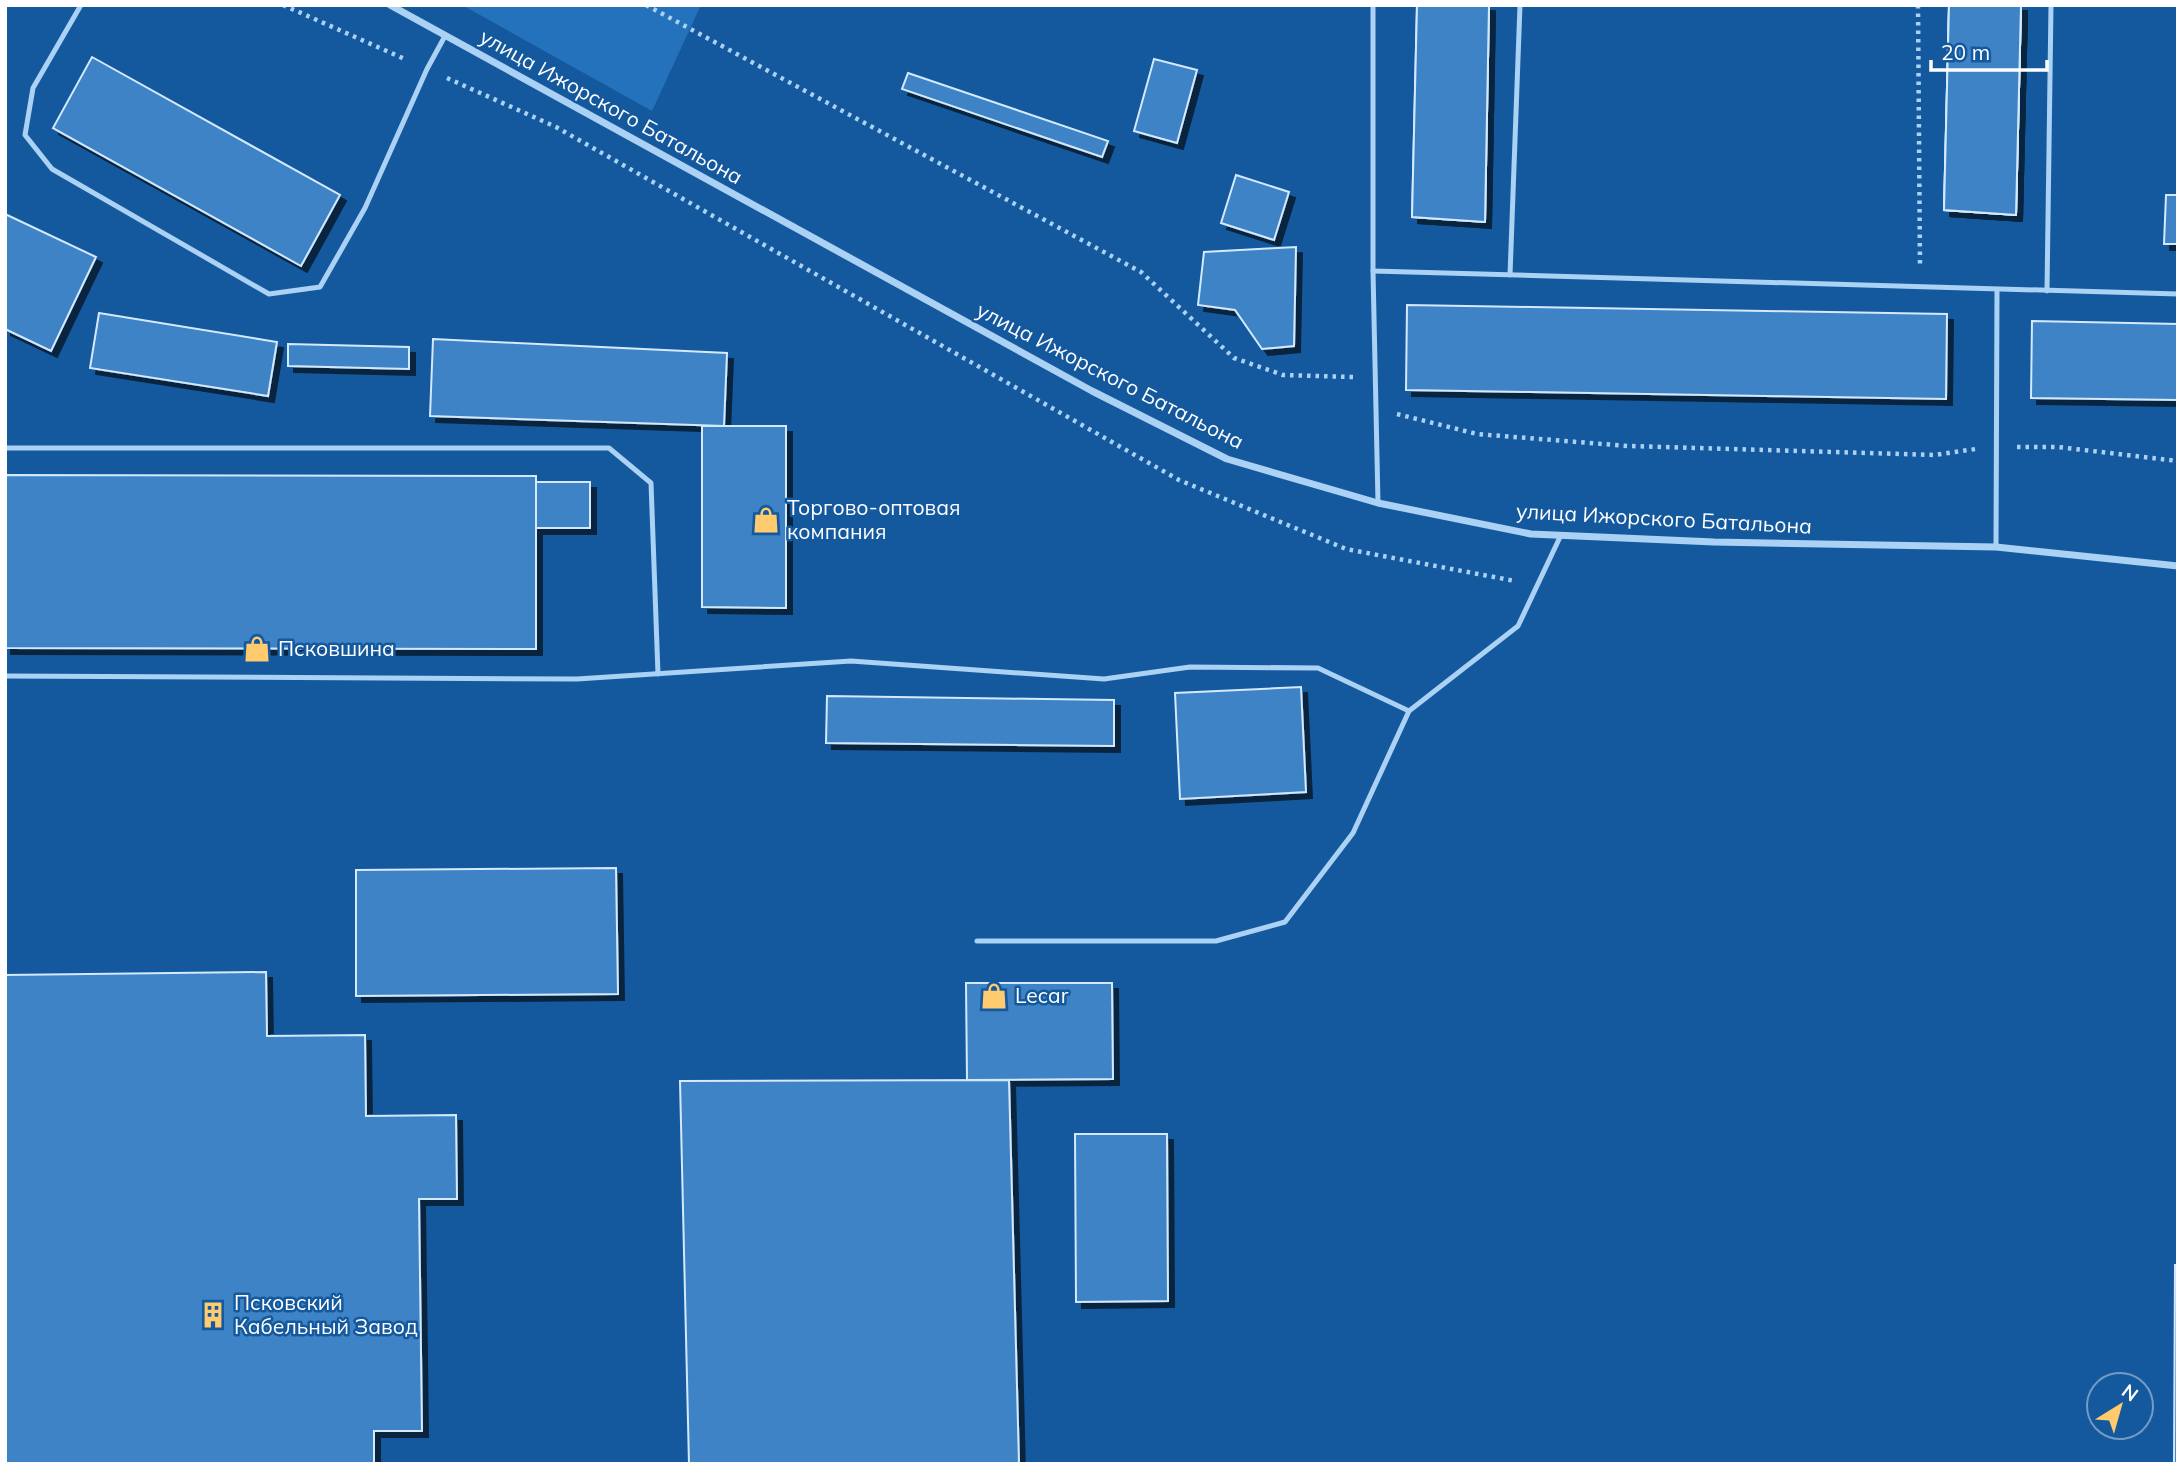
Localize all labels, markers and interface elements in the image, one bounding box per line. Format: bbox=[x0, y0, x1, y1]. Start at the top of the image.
street label: улица Ижорского Батальона bbox=[476, 23, 747, 189]
scale bar bbox=[1931, 28, 2046, 72]
text: 20 m bbox=[1941, 39, 1990, 65]
street label: улица Ижорского Батальона bbox=[973, 296, 1248, 454]
place label: Торгово-оптовая компания bbox=[787, 494, 961, 544]
street label: улица Ижорского Батальона bbox=[1515, 497, 1813, 539]
shop icon: Торгово-оптовая компания bbox=[751, 505, 781, 535]
shop icon: Псковшина bbox=[242, 634, 272, 664]
place label: Псковшина bbox=[278, 635, 395, 661]
shop icon: Lecar bbox=[979, 981, 1009, 1011]
place label: Lecar bbox=[1015, 982, 1069, 1008]
place label: Псковский Кабельный Завод bbox=[234, 1289, 418, 1339]
building icon: Псковский Кабельный Завод bbox=[198, 1300, 228, 1330]
north arrow bbox=[2085, 1371, 2155, 1441]
text: N bbox=[2117, 1379, 2143, 1406]

